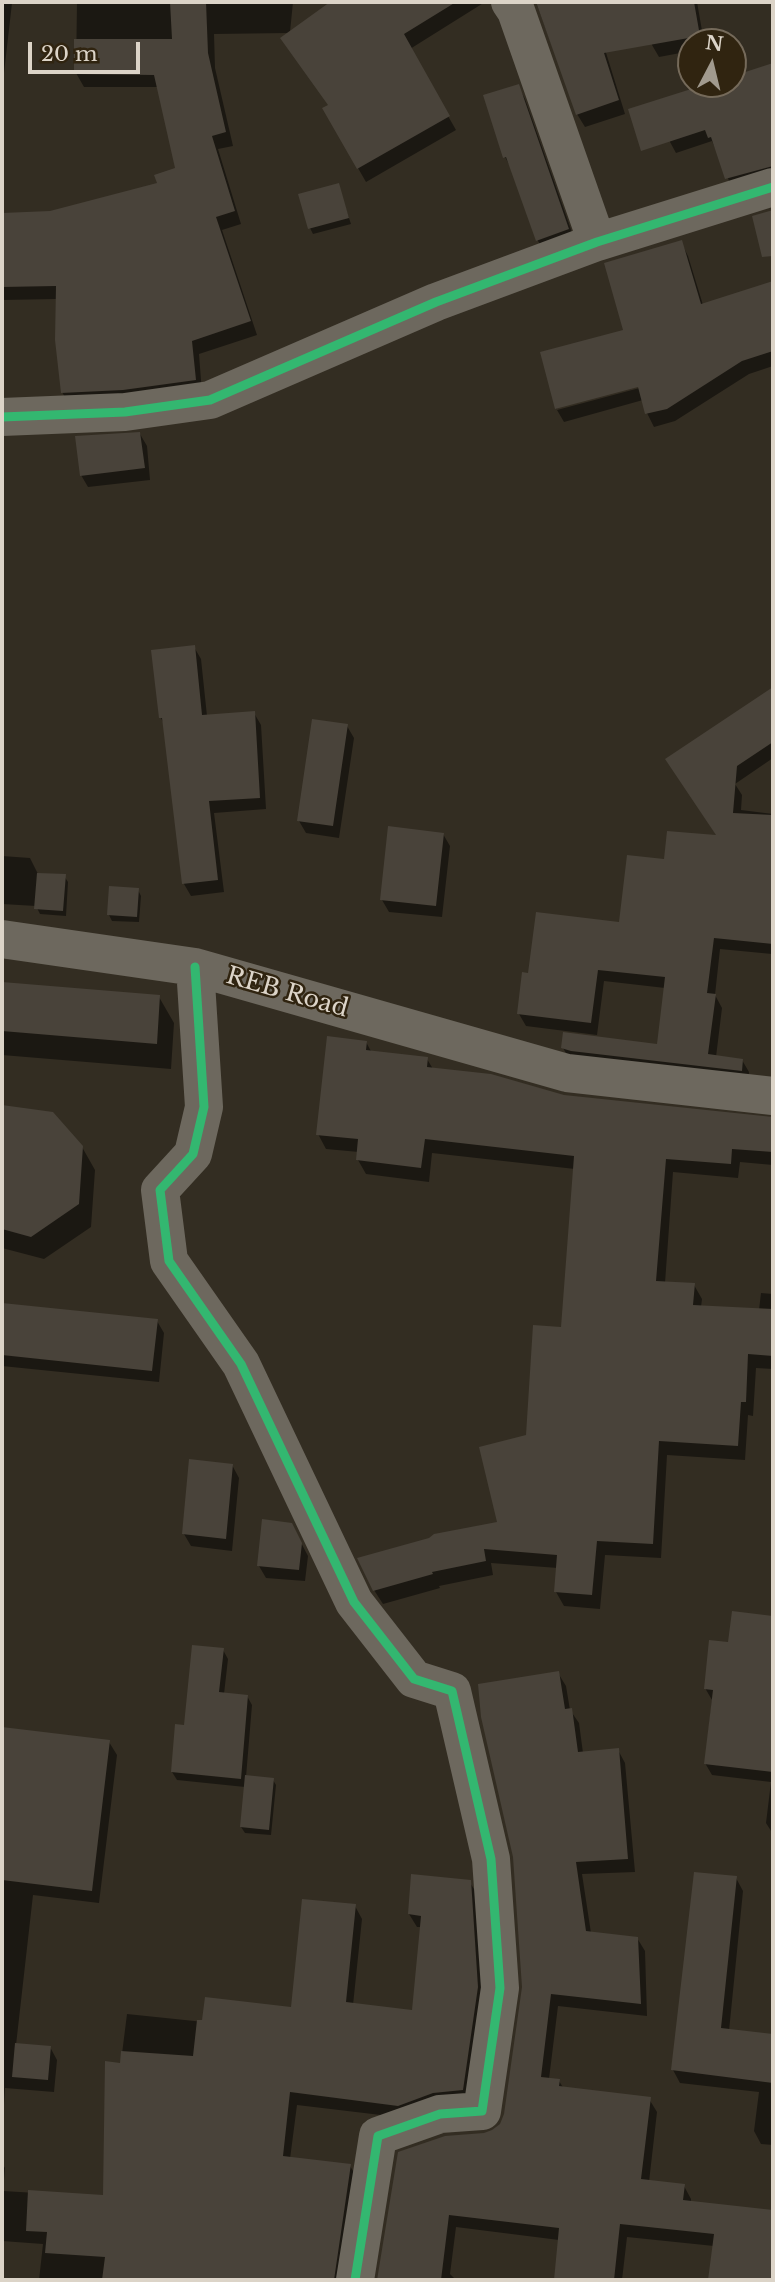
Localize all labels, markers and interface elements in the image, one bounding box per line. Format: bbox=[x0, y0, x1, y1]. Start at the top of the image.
scale bar bbox=[32, 28, 144, 72]
north arrow bbox=[677, 28, 747, 98]
text: N bbox=[704, 31, 725, 56]
text: 20 m bbox=[41, 41, 98, 67]
street label: REB Road bbox=[223, 962, 351, 1024]

